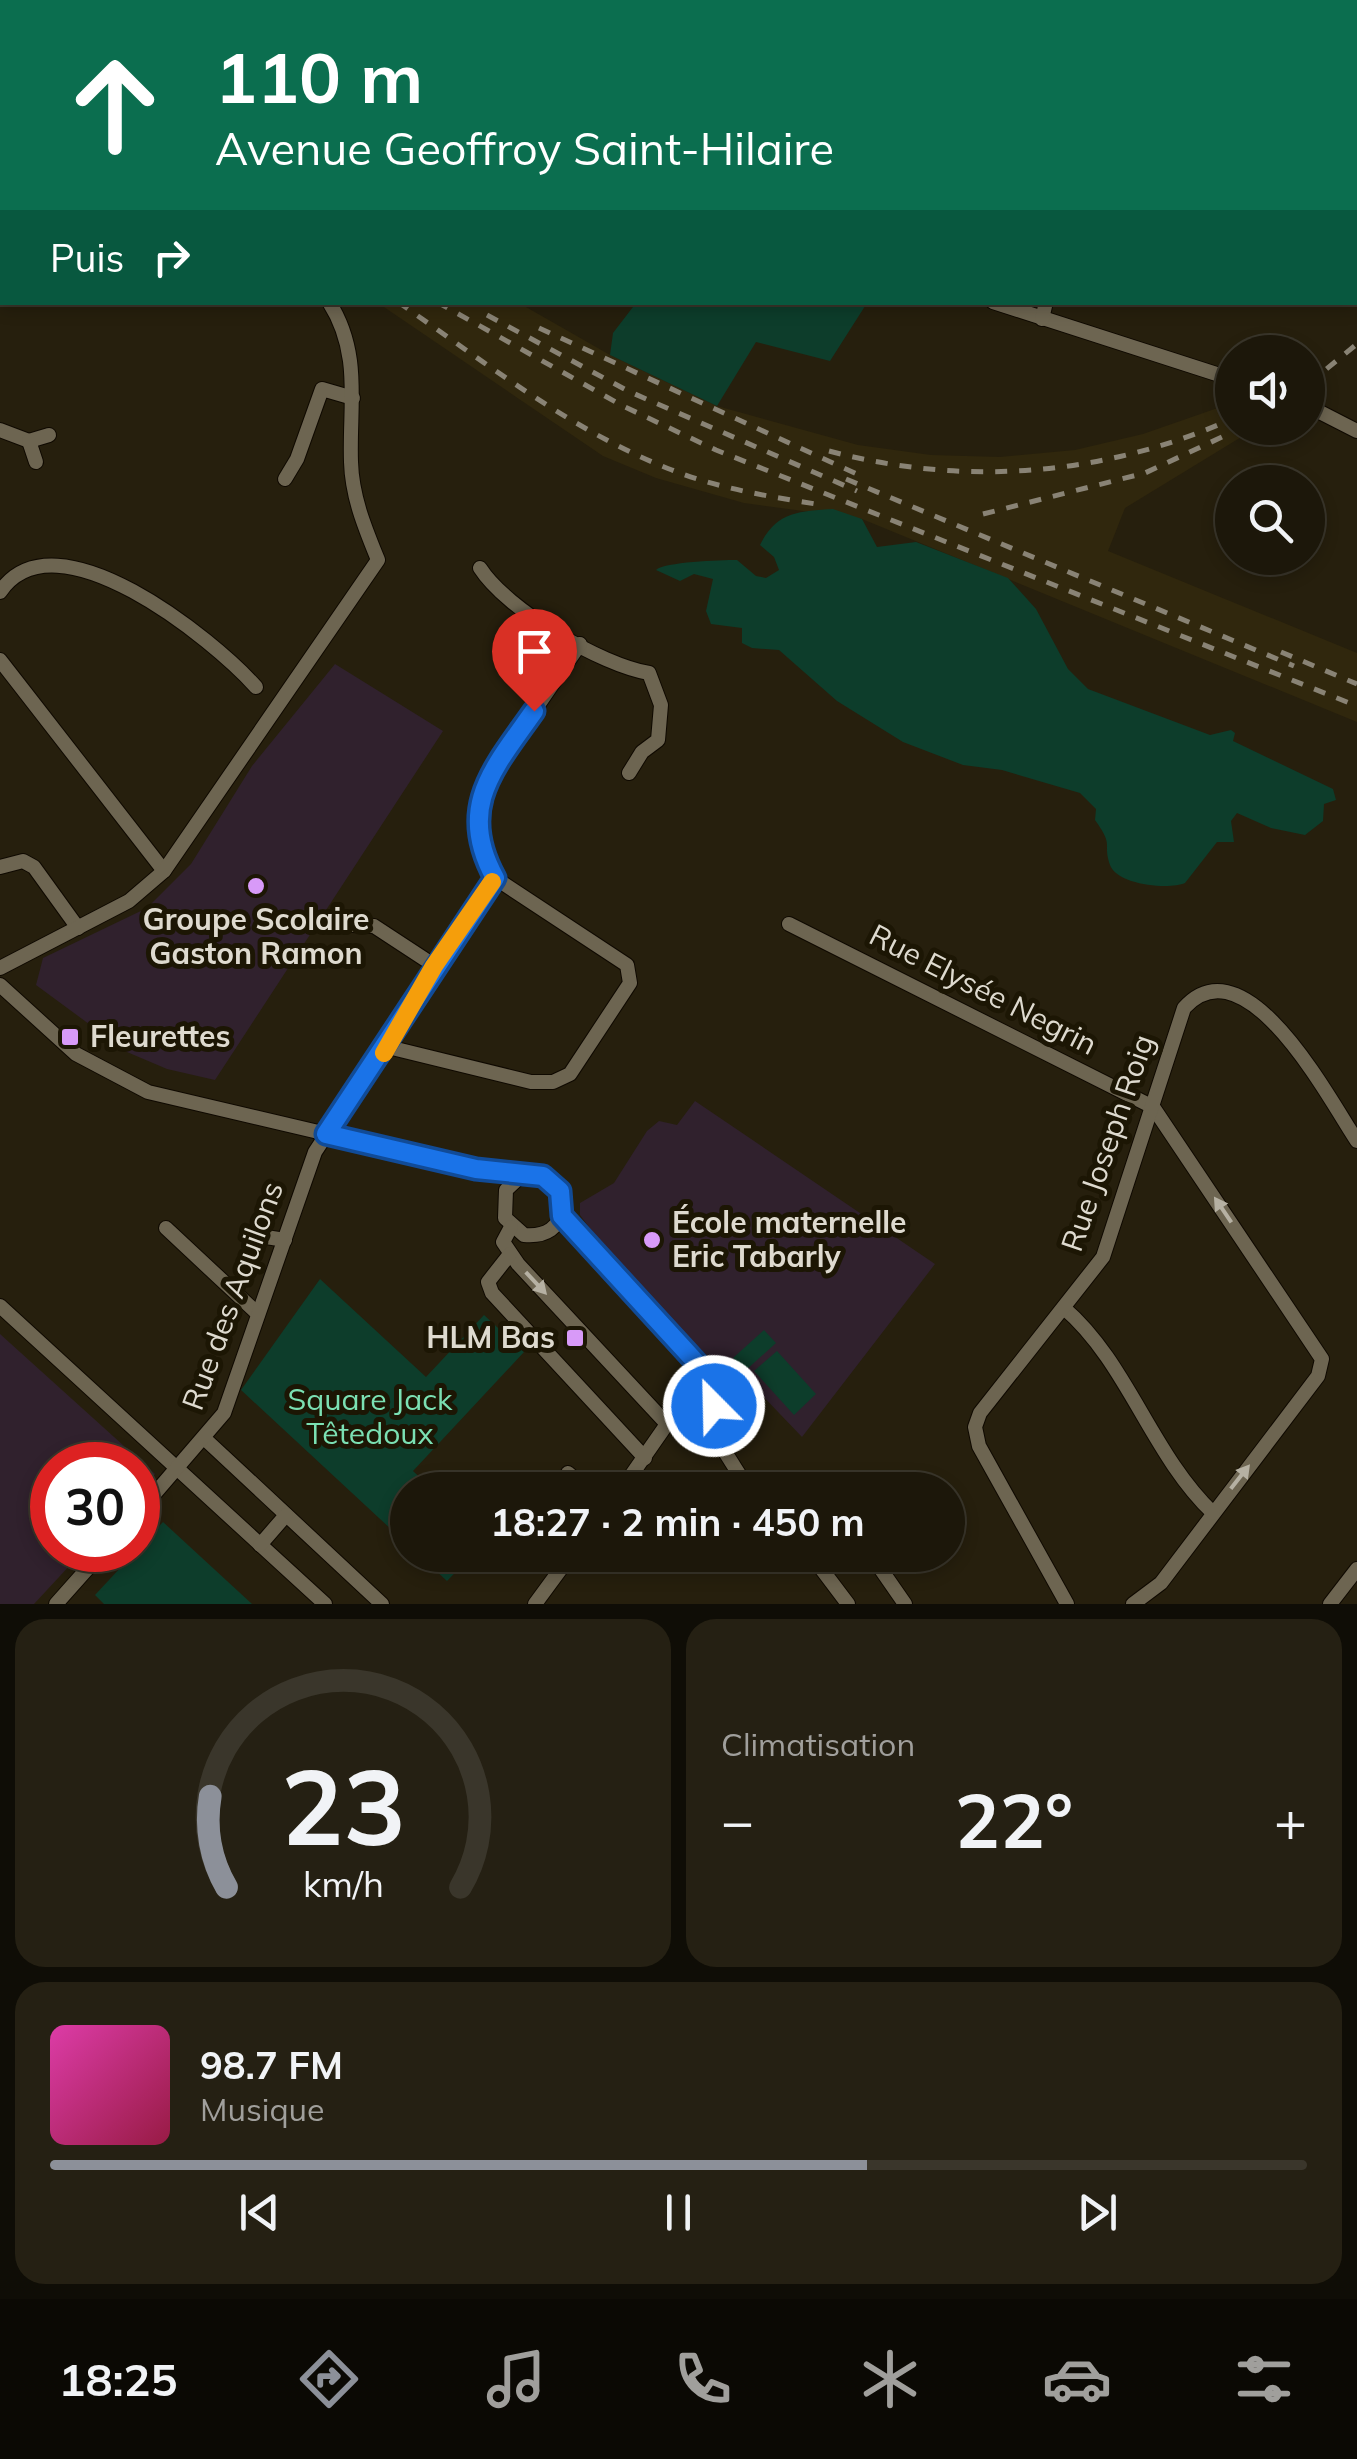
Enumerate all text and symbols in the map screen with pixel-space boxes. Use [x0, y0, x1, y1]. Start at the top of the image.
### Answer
text: 110 m [215, 33, 423, 121]
icon: ahead [50, 40, 180, 170]
text: Avenue Geoffroy Saint-Hilaire [215, 120, 834, 176]
icon: right [144, 230, 199, 285]
text: Puis [50, 234, 124, 282]
map controls [1215, 335, 1325, 575]
button: sound [1215, 335, 1325, 445]
button: search [1215, 465, 1325, 575]
pin [492, 609, 577, 712]
icon: arrive [507, 624, 562, 679]
marker: Groupe Scolaire Gaston Ramon [245, 875, 267, 897]
place label: Groupe Scolaire Gaston Ramon [143, 900, 369, 972]
street label: Rue Elysée Negrin [863, 915, 1104, 1063]
place label: Fleurettes [90, 1017, 230, 1055]
marker: Fleurettes [59, 1026, 81, 1048]
street label: Rue Joseph Roig [1052, 1029, 1162, 1256]
street label: Rue des Aquilons [173, 1176, 291, 1415]
one-way arrow [1214, 1196, 1232, 1224]
place label: École maternelle Eric Tabarly [672, 1203, 906, 1275]
marker: École maternelle Eric Tabarly [641, 1229, 663, 1251]
one-way arrow [524, 1271, 547, 1295]
place label: HLM Bas [426, 1318, 555, 1356]
marker: HLM Bas [564, 1327, 586, 1349]
position arrow [662, 1354, 766, 1458]
park label: Square Jack Têtedoux [287, 1380, 453, 1452]
speed limit sign: 30 [30, 1442, 160, 1572]
one-way arrow [1230, 1464, 1250, 1490]
text: 18:27 · 2 min · 450 m [490, 1498, 865, 1546]
text: Climatisation [721, 1724, 915, 1764]
text: 23 [281, 1740, 405, 1871]
text: 22° [955, 1773, 1073, 1867]
text: − [721, 1786, 754, 1855]
text: + [1274, 1786, 1307, 1855]
text: km/h [303, 1861, 383, 1906]
text: 98.7 FM [200, 2041, 343, 2089]
text: Musique [200, 2089, 324, 2129]
icon: previous [232, 2185, 287, 2240]
icon: pause [651, 2185, 706, 2240]
icon: next [1070, 2185, 1125, 2240]
icon: directions [294, 2344, 364, 2414]
icon: music [481, 2344, 551, 2414]
icon: phone [668, 2344, 738, 2414]
icon: climate [855, 2344, 925, 2414]
icon: car [1042, 2344, 1112, 2414]
icon: filters [1229, 2344, 1299, 2414]
text: 18:25 [58, 2351, 178, 2407]

